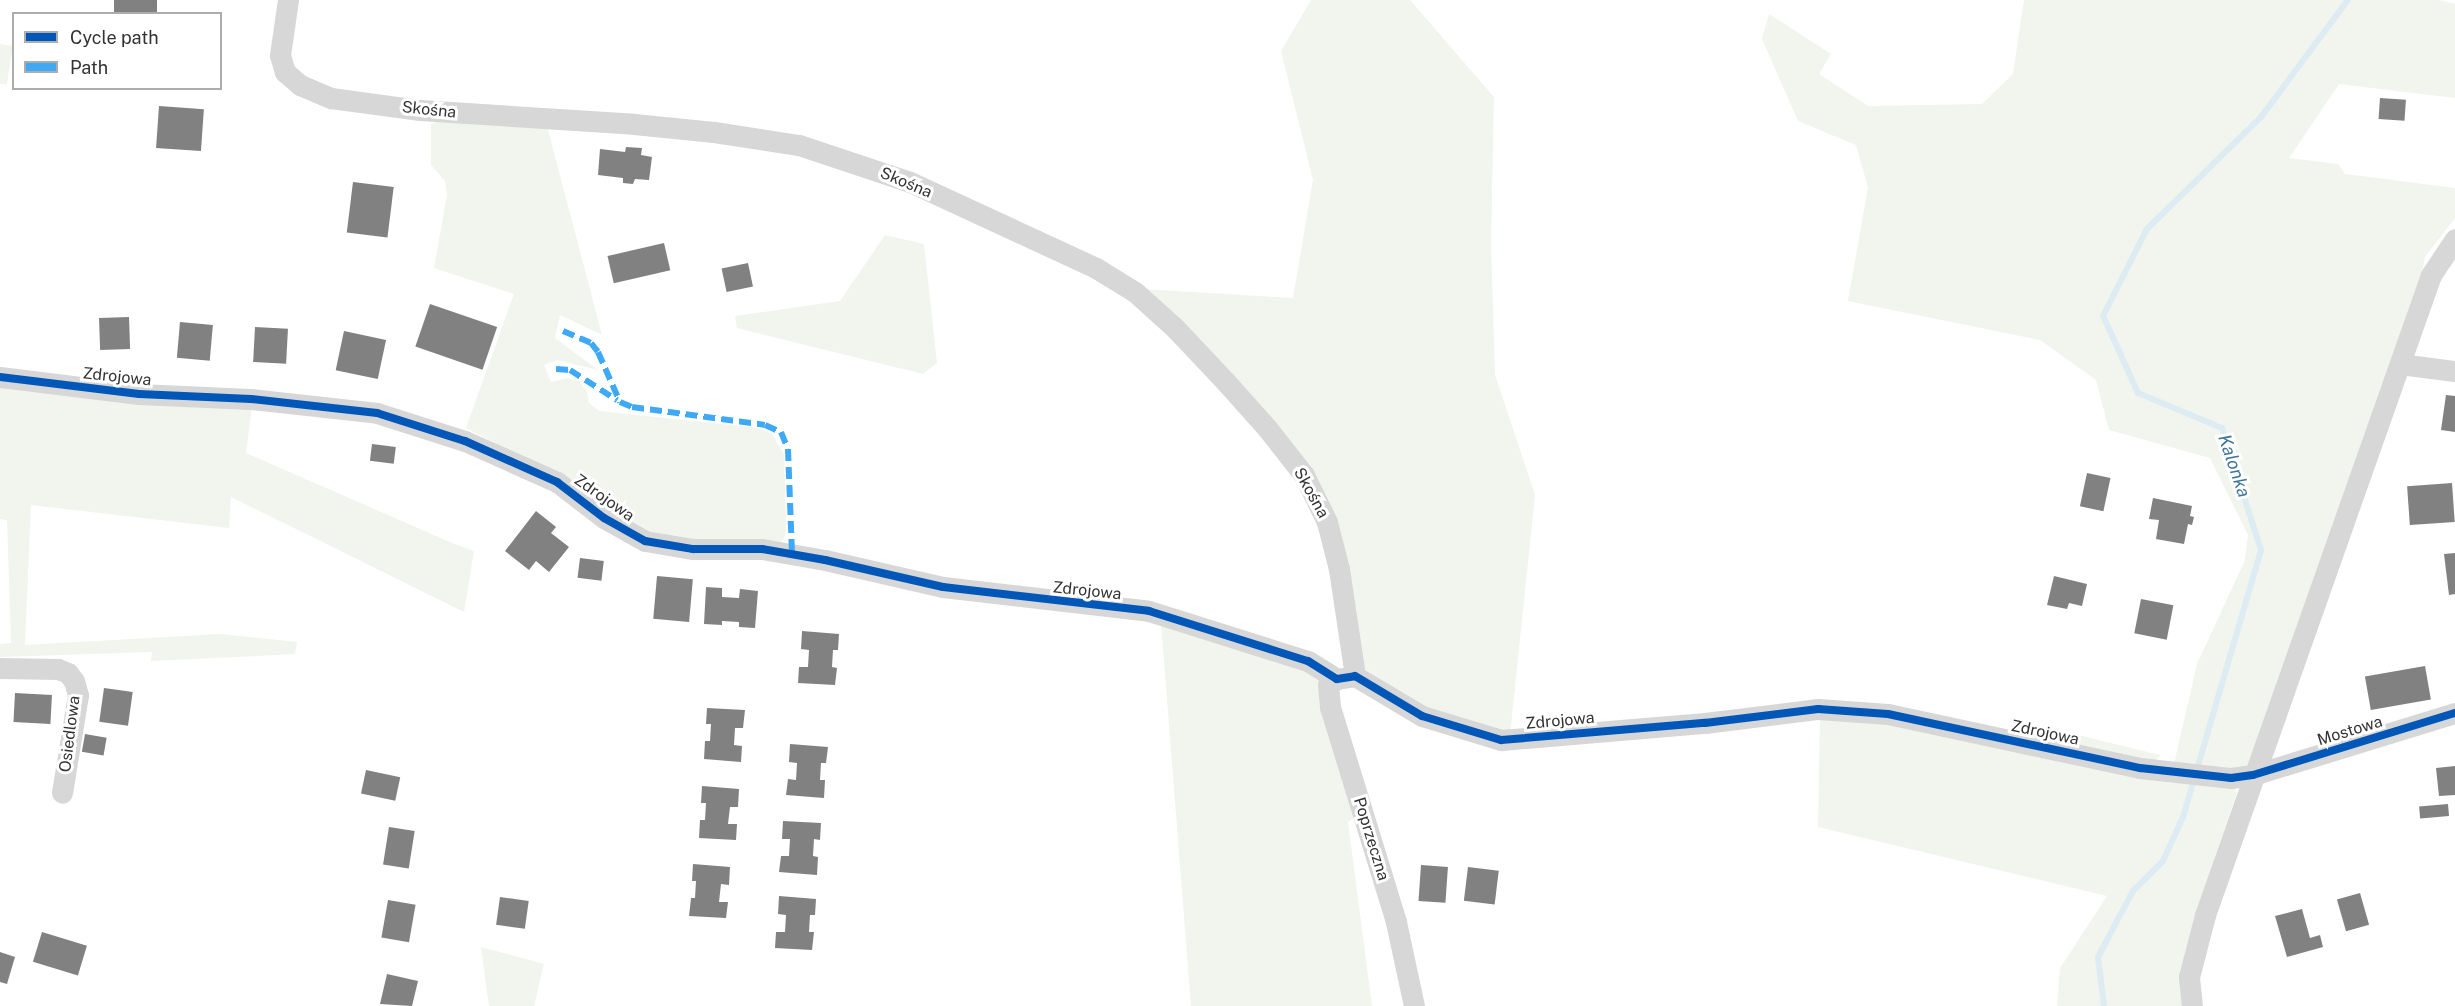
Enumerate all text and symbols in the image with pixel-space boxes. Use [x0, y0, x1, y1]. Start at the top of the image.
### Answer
legend [12, 12, 222, 90]
text: Cycle path [70, 27, 159, 48]
text: Path [70, 57, 108, 78]
street label: Skośna [401, 98, 457, 122]
street label: Skośna [877, 164, 935, 202]
street label: Zdrojowa [82, 364, 152, 390]
water label: Kalonka [2213, 432, 2255, 500]
street label: Skośna [1289, 465, 1333, 521]
street label: Zdrojowa [570, 470, 638, 526]
street label: Zdrojowa [1052, 578, 1122, 604]
street label: Osiedlowa [56, 695, 84, 773]
street label: Zdrojowa [1525, 708, 1595, 734]
street label: Mostowa [2315, 712, 2385, 750]
street label: Zdrojowa [2009, 716, 2081, 750]
street label: Poprzeczna [1349, 795, 1393, 883]

